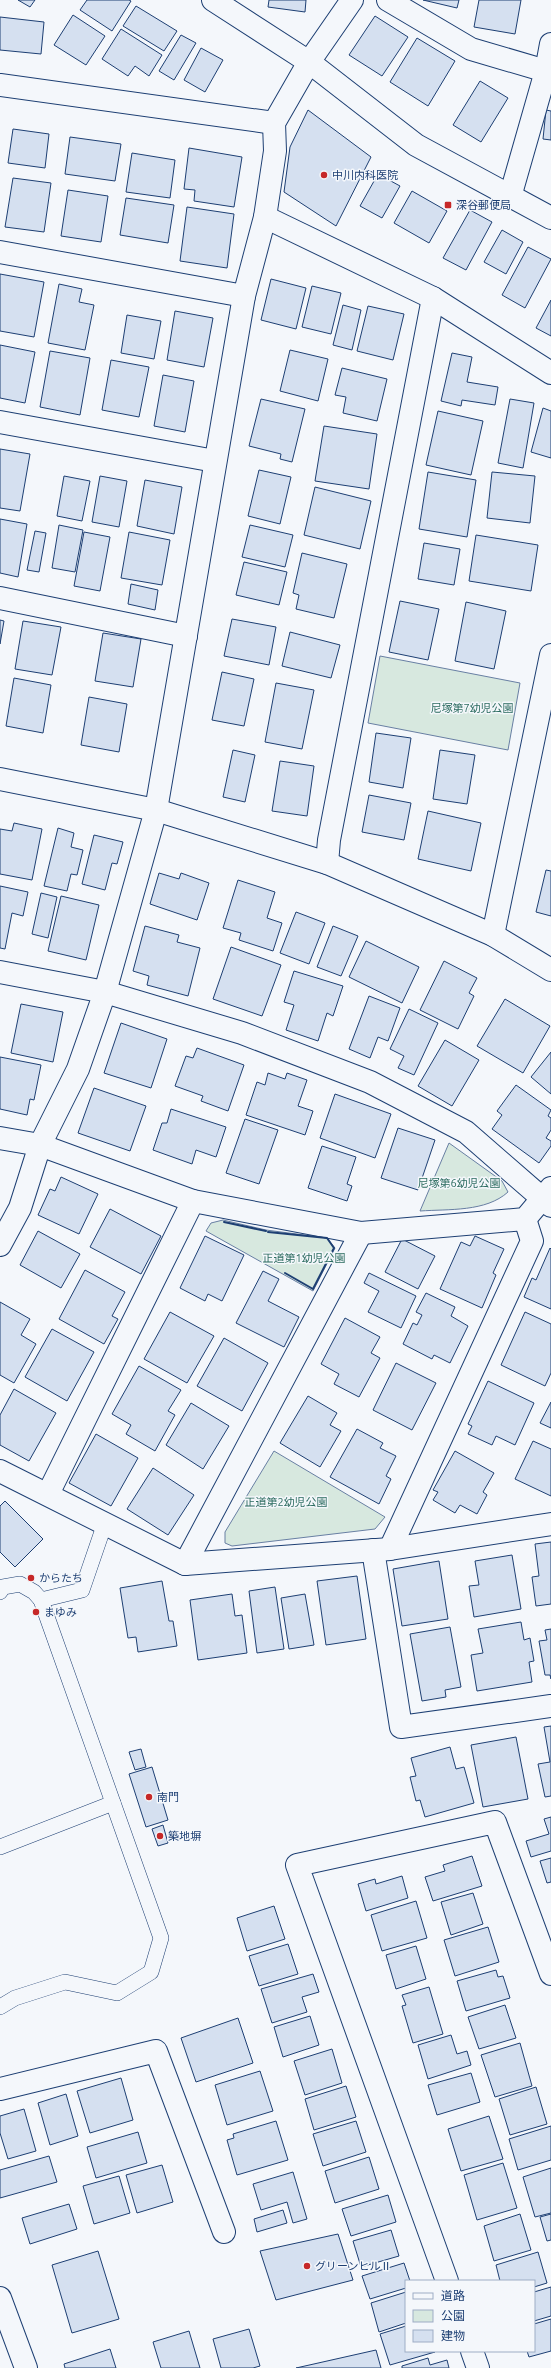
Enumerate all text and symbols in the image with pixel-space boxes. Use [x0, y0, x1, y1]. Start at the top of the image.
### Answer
place label: 中川内科医院 [332, 169, 398, 181]
marker: 中川内科医院 [319, 170, 329, 180]
place label: 深谷郵便局 [456, 199, 511, 211]
marker: 深谷郵便局 [443, 200, 453, 210]
park label: 尼塚第7幼児公園 [430, 702, 514, 714]
park label: 尼塚第6幼児公園 [417, 1177, 501, 1189]
park label: 正道第1幼児公園 [262, 1252, 346, 1264]
park label: 正道第2幼児公園 [244, 1496, 328, 1508]
place label: からたち [39, 1572, 83, 1584]
marker: からたち [26, 1573, 36, 1583]
place label: まゆみ [44, 1606, 77, 1618]
marker: まゆみ [31, 1607, 41, 1617]
place label: 南門 [157, 1791, 179, 1803]
marker: 南門 [144, 1792, 154, 1802]
place label: 築地塀 [168, 1830, 201, 1842]
marker: 築地塀 [155, 1831, 165, 1841]
place label: グリーンヒルⅡ [315, 2260, 391, 2272]
marker: グリーンヒルⅡ [302, 2261, 312, 2271]
legend [405, 2280, 535, 2352]
text: 道路 [441, 2289, 465, 2302]
text: 公園 [441, 2309, 465, 2322]
text: 建物 [441, 2329, 465, 2342]

